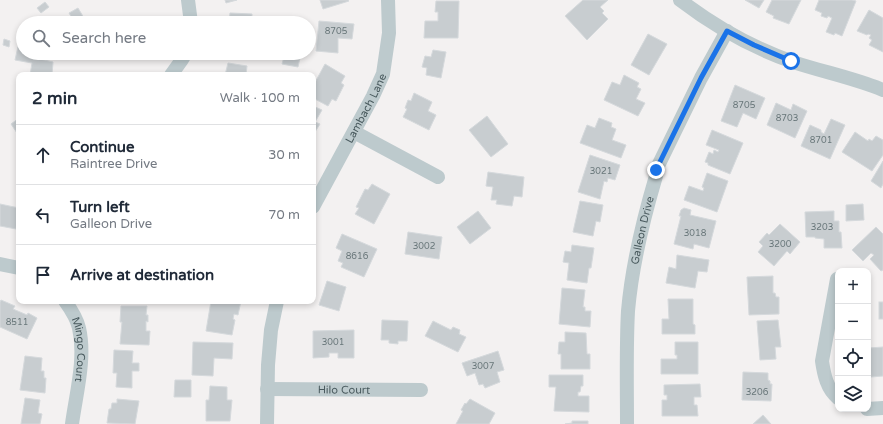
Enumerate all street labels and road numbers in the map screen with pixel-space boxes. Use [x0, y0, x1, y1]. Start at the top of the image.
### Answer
street label: Lambach Lane [343, 72, 389, 146]
street label: Galleon Drive [628, 195, 657, 266]
street label: Mingo Court [69, 315, 87, 383]
street label: Hilo Court [318, 383, 370, 397]

